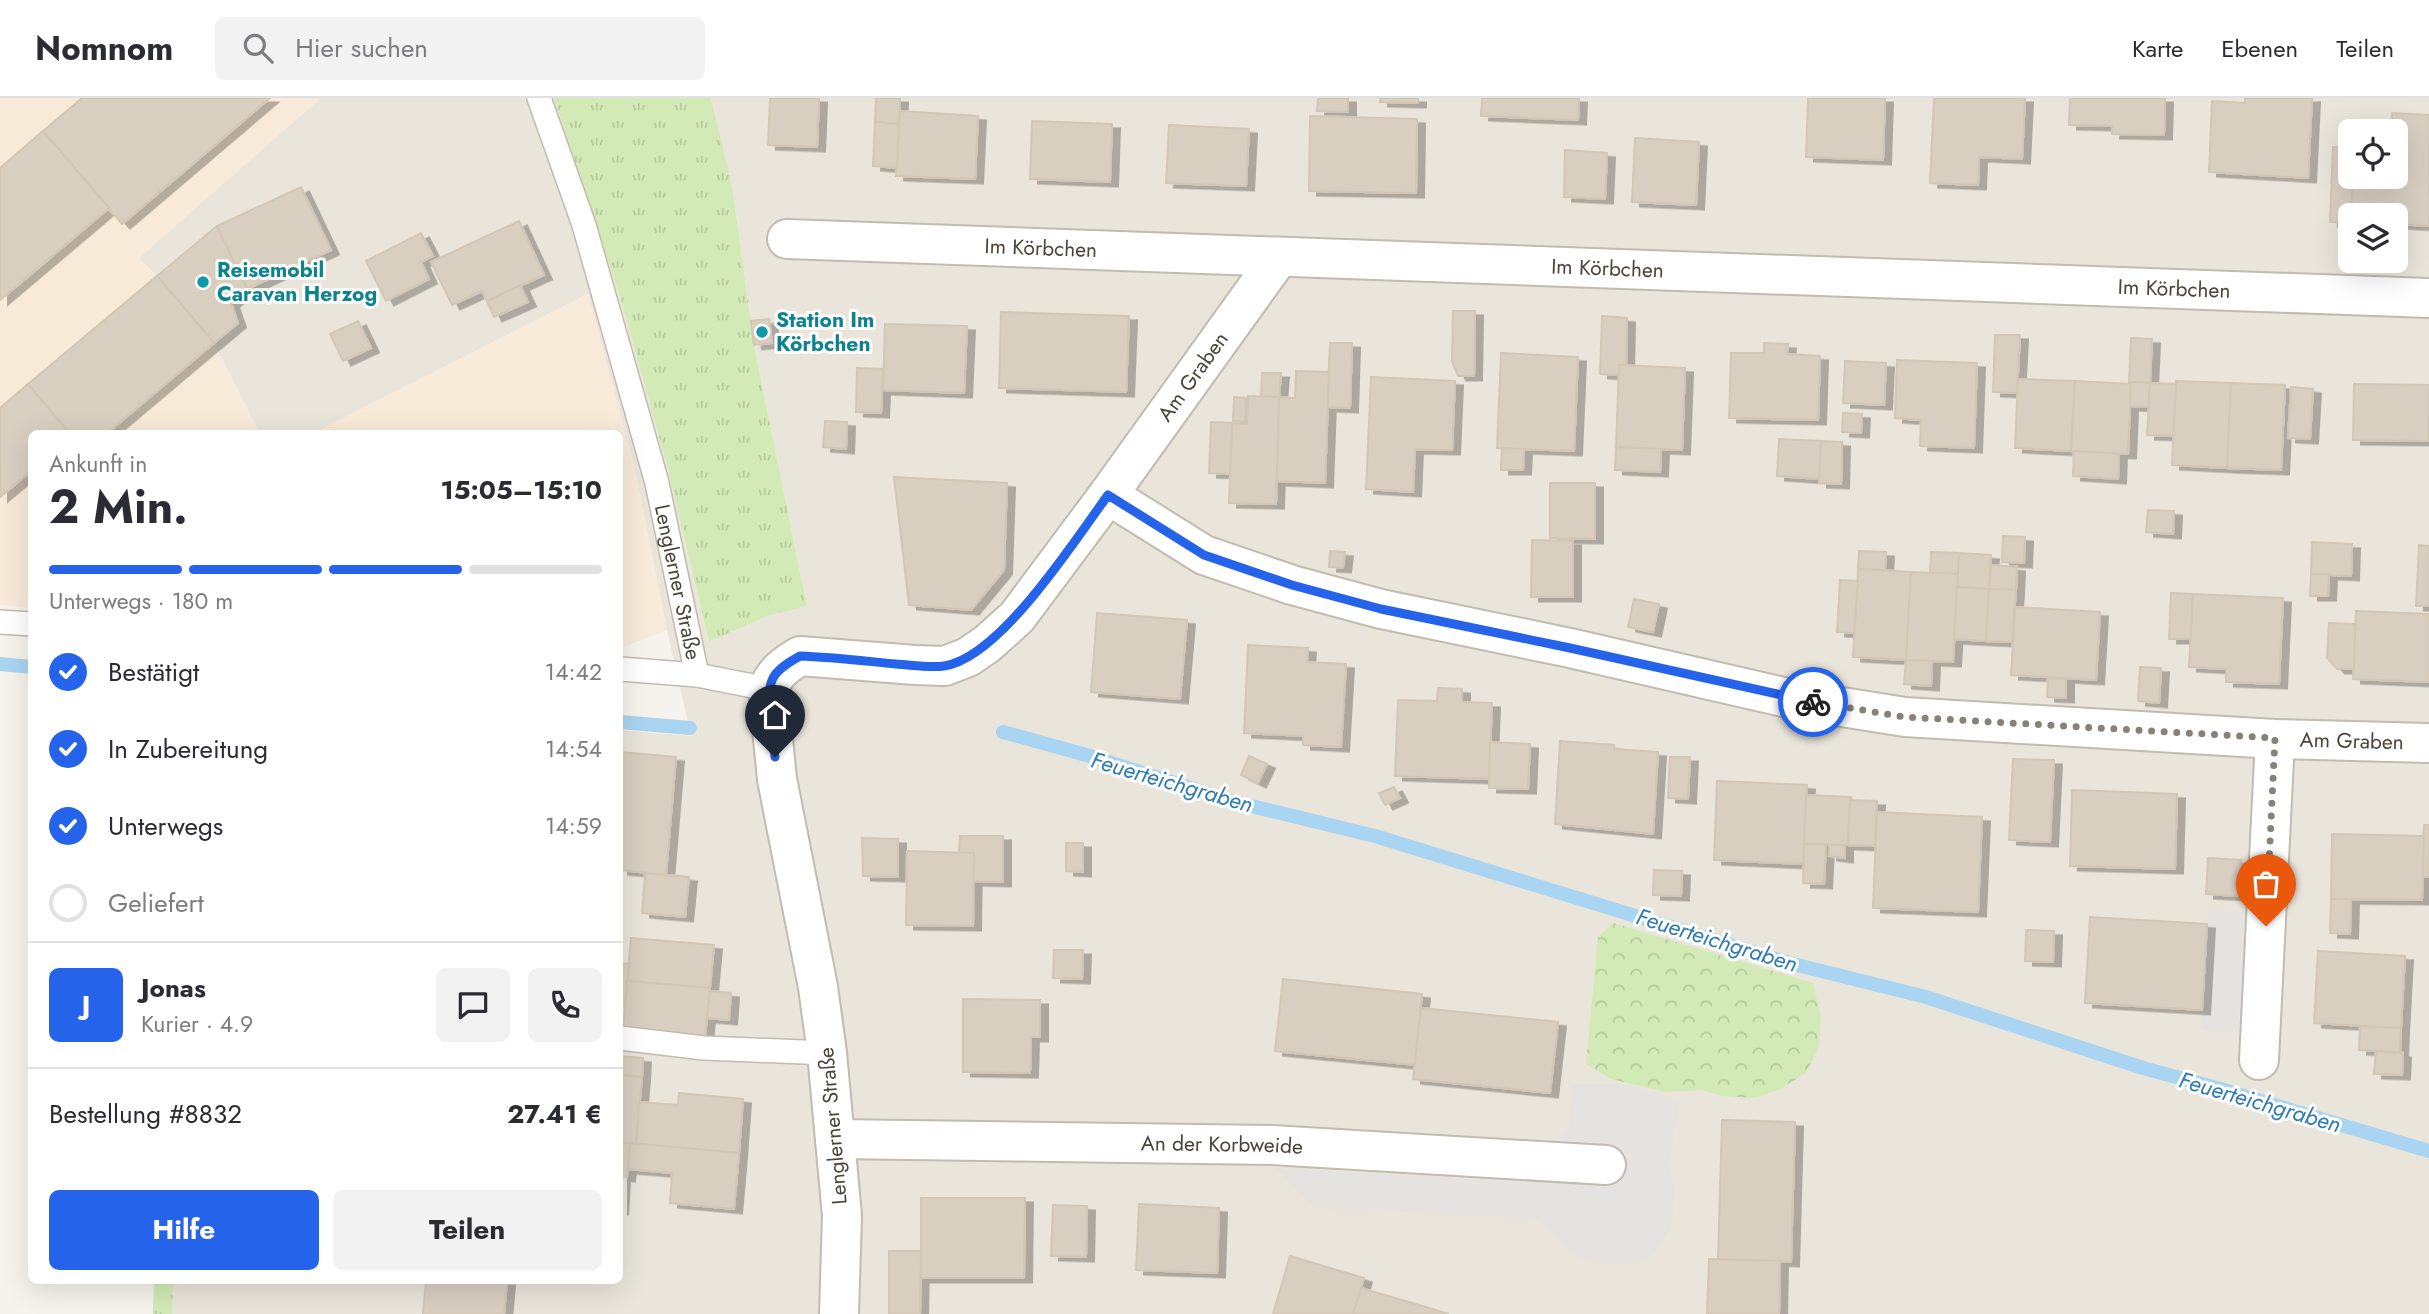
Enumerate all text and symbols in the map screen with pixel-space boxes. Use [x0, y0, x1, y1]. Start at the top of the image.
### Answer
search box [215, 17, 705, 80]
text: Nomnom [35, 25, 173, 72]
icon: search [239, 29, 277, 67]
text: Hier suchen [295, 29, 428, 67]
text: Karte [2132, 31, 2183, 66]
text: Ebenen [2221, 31, 2298, 66]
text: Teilen [2336, 31, 2394, 66]
map controls [2338, 119, 2408, 273]
button: locate [2338, 119, 2408, 189]
button: layers [2338, 203, 2408, 273]
street label: Im Körbchen [984, 231, 1098, 265]
street label: Im Körbchen [1551, 251, 1664, 285]
place label: Reisemobil Caravan Herzog [217, 255, 377, 309]
street label: Im Körbchen [2117, 272, 2231, 306]
marker: Reisemobil Caravan Herzog [195, 274, 211, 290]
place label: Station Im Körbchen [776, 305, 874, 359]
marker: Station Im Körbchen [754, 324, 770, 340]
street label: Am Graben [1150, 326, 1235, 428]
text: Ankunft in [49, 447, 147, 481]
text: 15:05–15:10 [440, 471, 602, 509]
text: 2 Min. [49, 474, 188, 540]
street label: Lenglerner Straße [647, 502, 708, 663]
text: Unterwegs · 180 m [49, 584, 233, 618]
icon: check [49, 653, 87, 691]
text: Bestätigt [108, 653, 199, 691]
text: 14:42 [545, 655, 602, 689]
courier [1778, 667, 1848, 737]
icon: bike [1794, 683, 1832, 721]
pin [745, 685, 805, 757]
icon: home [756, 696, 794, 734]
street label: Am Graben [2299, 725, 2404, 757]
icon: check [49, 730, 87, 768]
text: In Zubereitung [108, 730, 268, 768]
text: 14:54 [545, 732, 602, 766]
water label: Feuerteichgraben [1087, 743, 1257, 821]
icon: check [49, 807, 87, 845]
text: Unterwegs [108, 807, 223, 845]
text: 14:59 [545, 809, 602, 843]
pin [2236, 854, 2296, 926]
icon: bag [2247, 865, 2285, 903]
text: Geliefert [108, 884, 204, 922]
water label: Feuerteichgraben [1632, 899, 1802, 981]
button: chat [436, 968, 510, 1042]
button: phone [528, 968, 602, 1042]
text: Jonas [141, 969, 206, 1007]
text: J [82, 986, 90, 1024]
text: Kurier · 4.9 [141, 1007, 253, 1041]
street label: Lenglerner Straße [811, 1046, 855, 1206]
water label: Feuerteichgraben [2175, 1063, 2345, 1141]
text: Bestellung #8832 [49, 1095, 242, 1133]
text: 27.41 € [507, 1095, 602, 1133]
street label: An der Korbweide [1141, 1128, 1304, 1162]
button: Hilfe [49, 1190, 319, 1270]
button: Teilen [333, 1190, 602, 1270]

